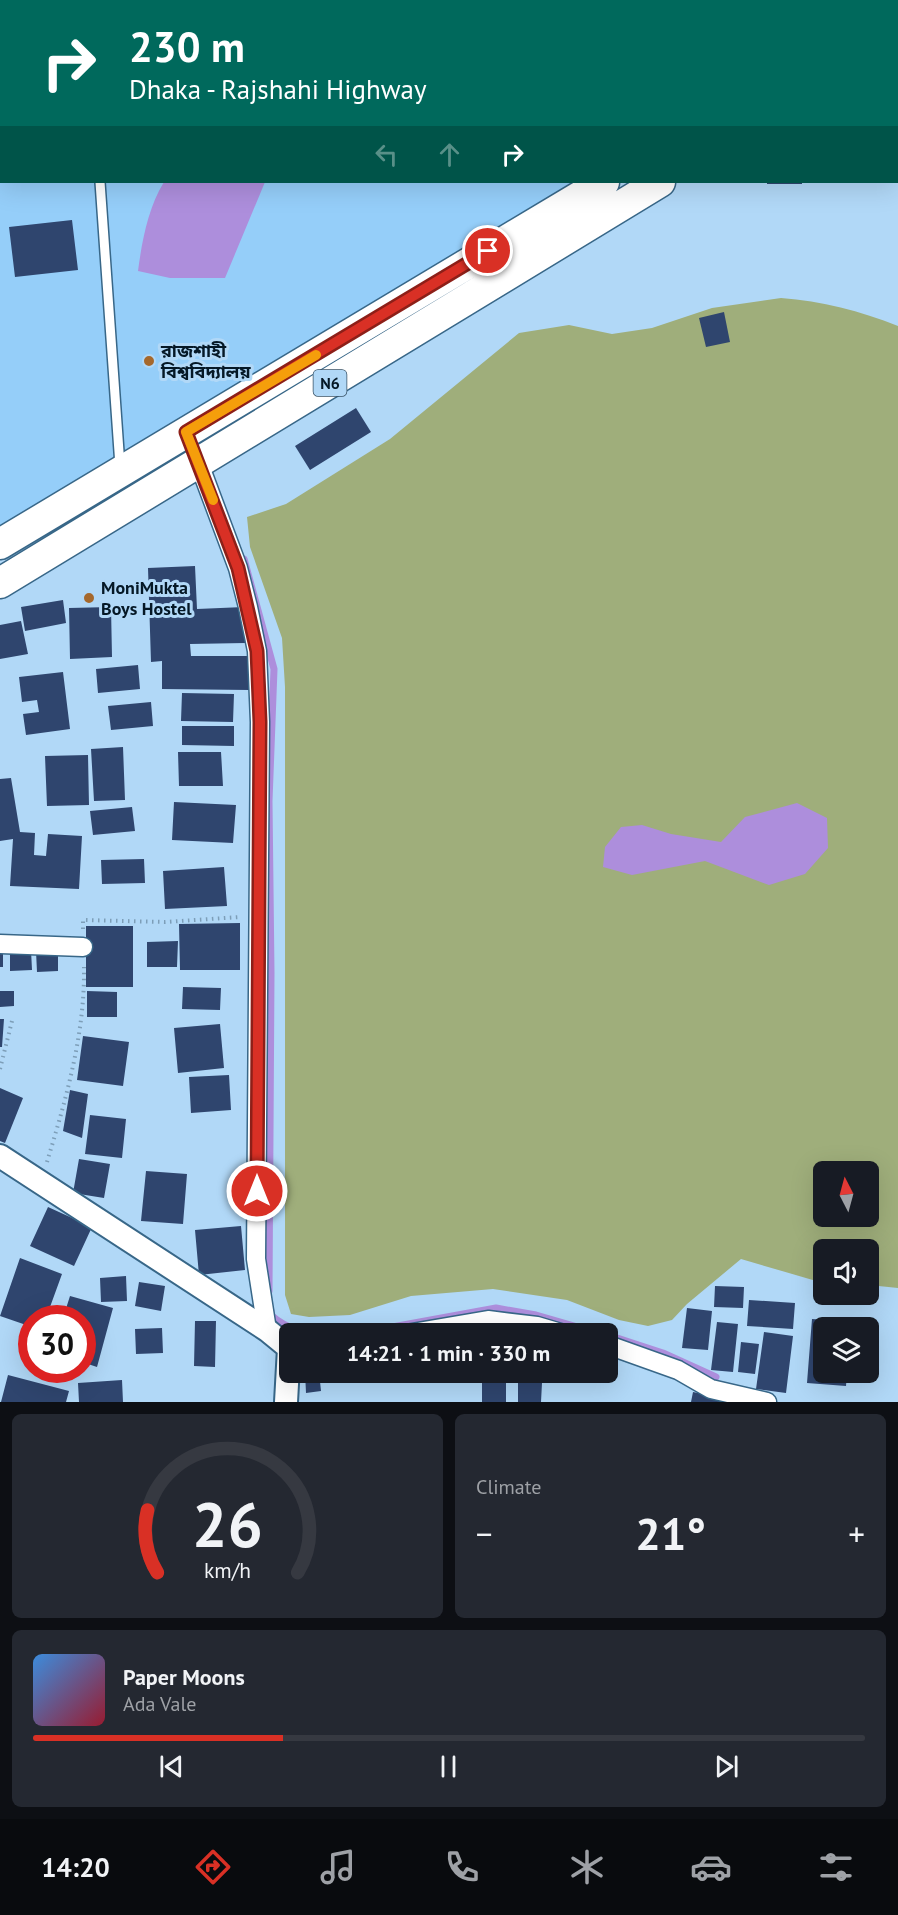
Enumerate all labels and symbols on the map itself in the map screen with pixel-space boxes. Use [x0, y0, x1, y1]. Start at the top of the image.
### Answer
pin [462, 225, 513, 276]
place label: রাজশাহী বিশ্ববিদ্যালয় [160, 339, 251, 383]
marker: রাজশাহী বিশ্ববিদ্যালয় [142, 354, 156, 368]
road number: N6 [314, 370, 346, 396]
place label: MoniMukta Boys Hostel [101, 576, 192, 620]
marker: MoniMukta Boys Hostel [82, 591, 96, 605]
position arrow [225, 1159, 289, 1223]
north arrow [813, 1161, 879, 1227]
speed limit sign: 30 [18, 1305, 96, 1383]

